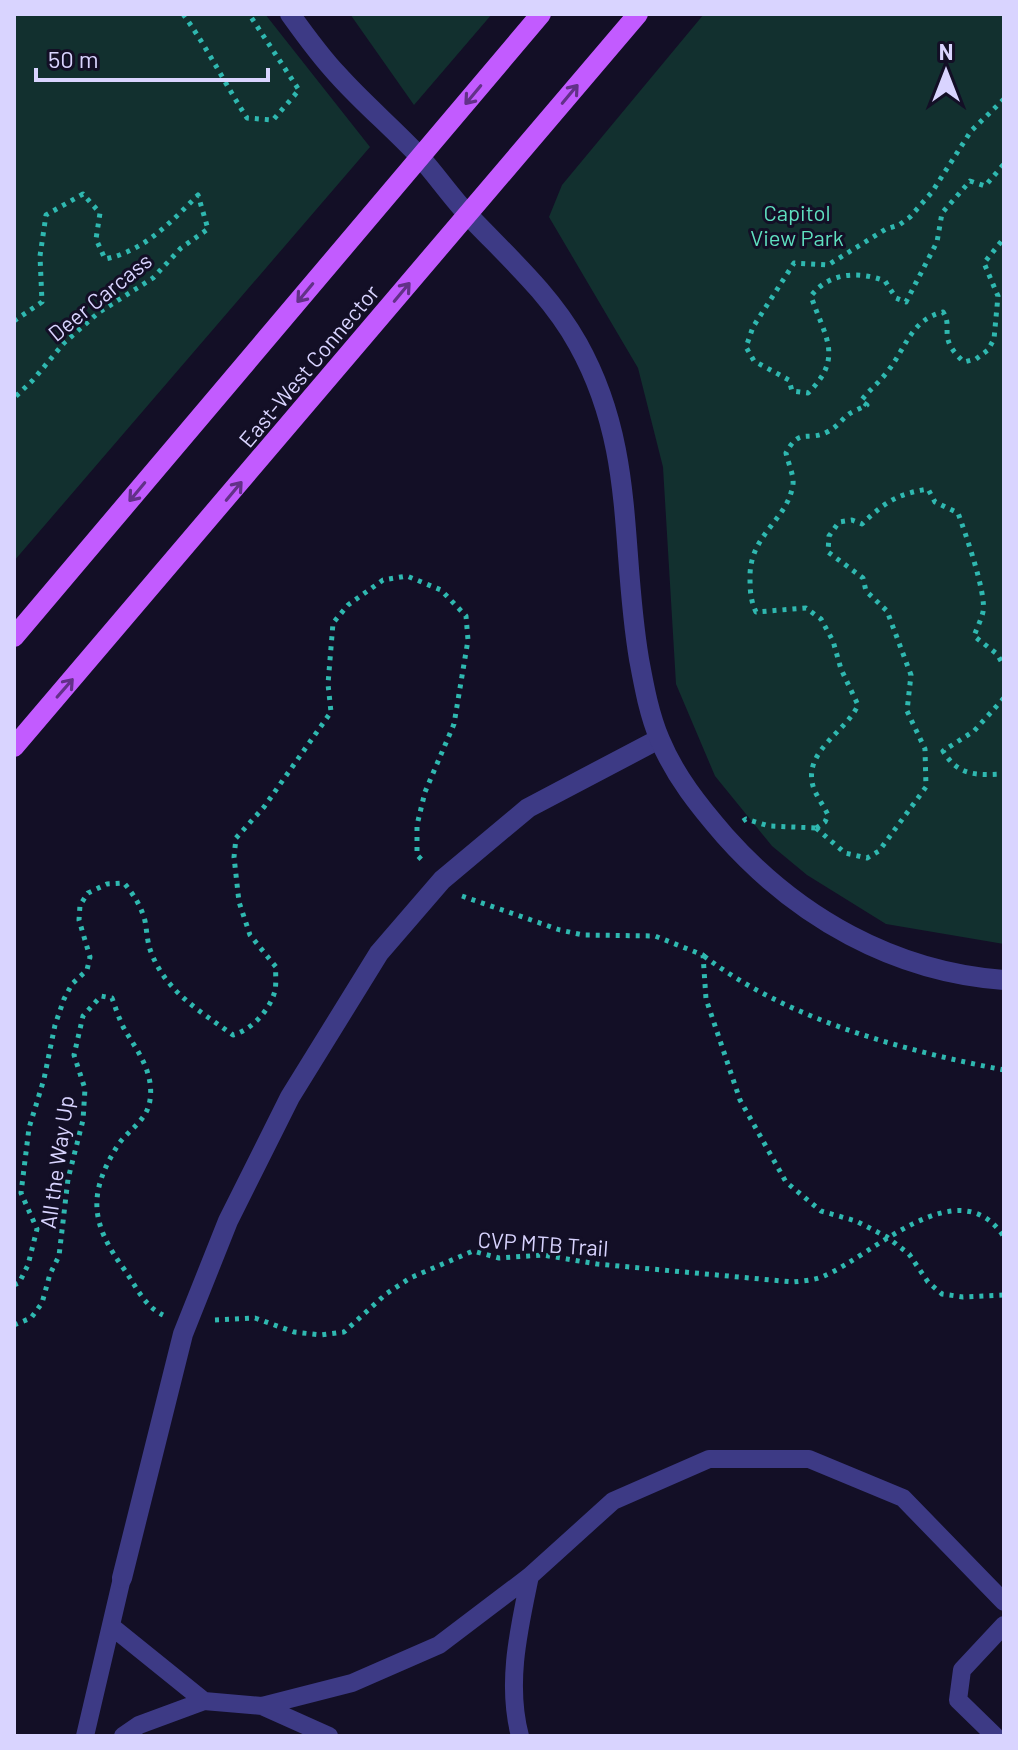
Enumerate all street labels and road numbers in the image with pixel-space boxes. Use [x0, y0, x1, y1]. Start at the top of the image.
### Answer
street label: Deer Carcass [42, 247, 156, 346]
street label: East-West Connector [233, 279, 384, 452]
street label: All the Way Up [34, 1094, 78, 1230]
street label: CVP MTB Trail [477, 1225, 609, 1261]

